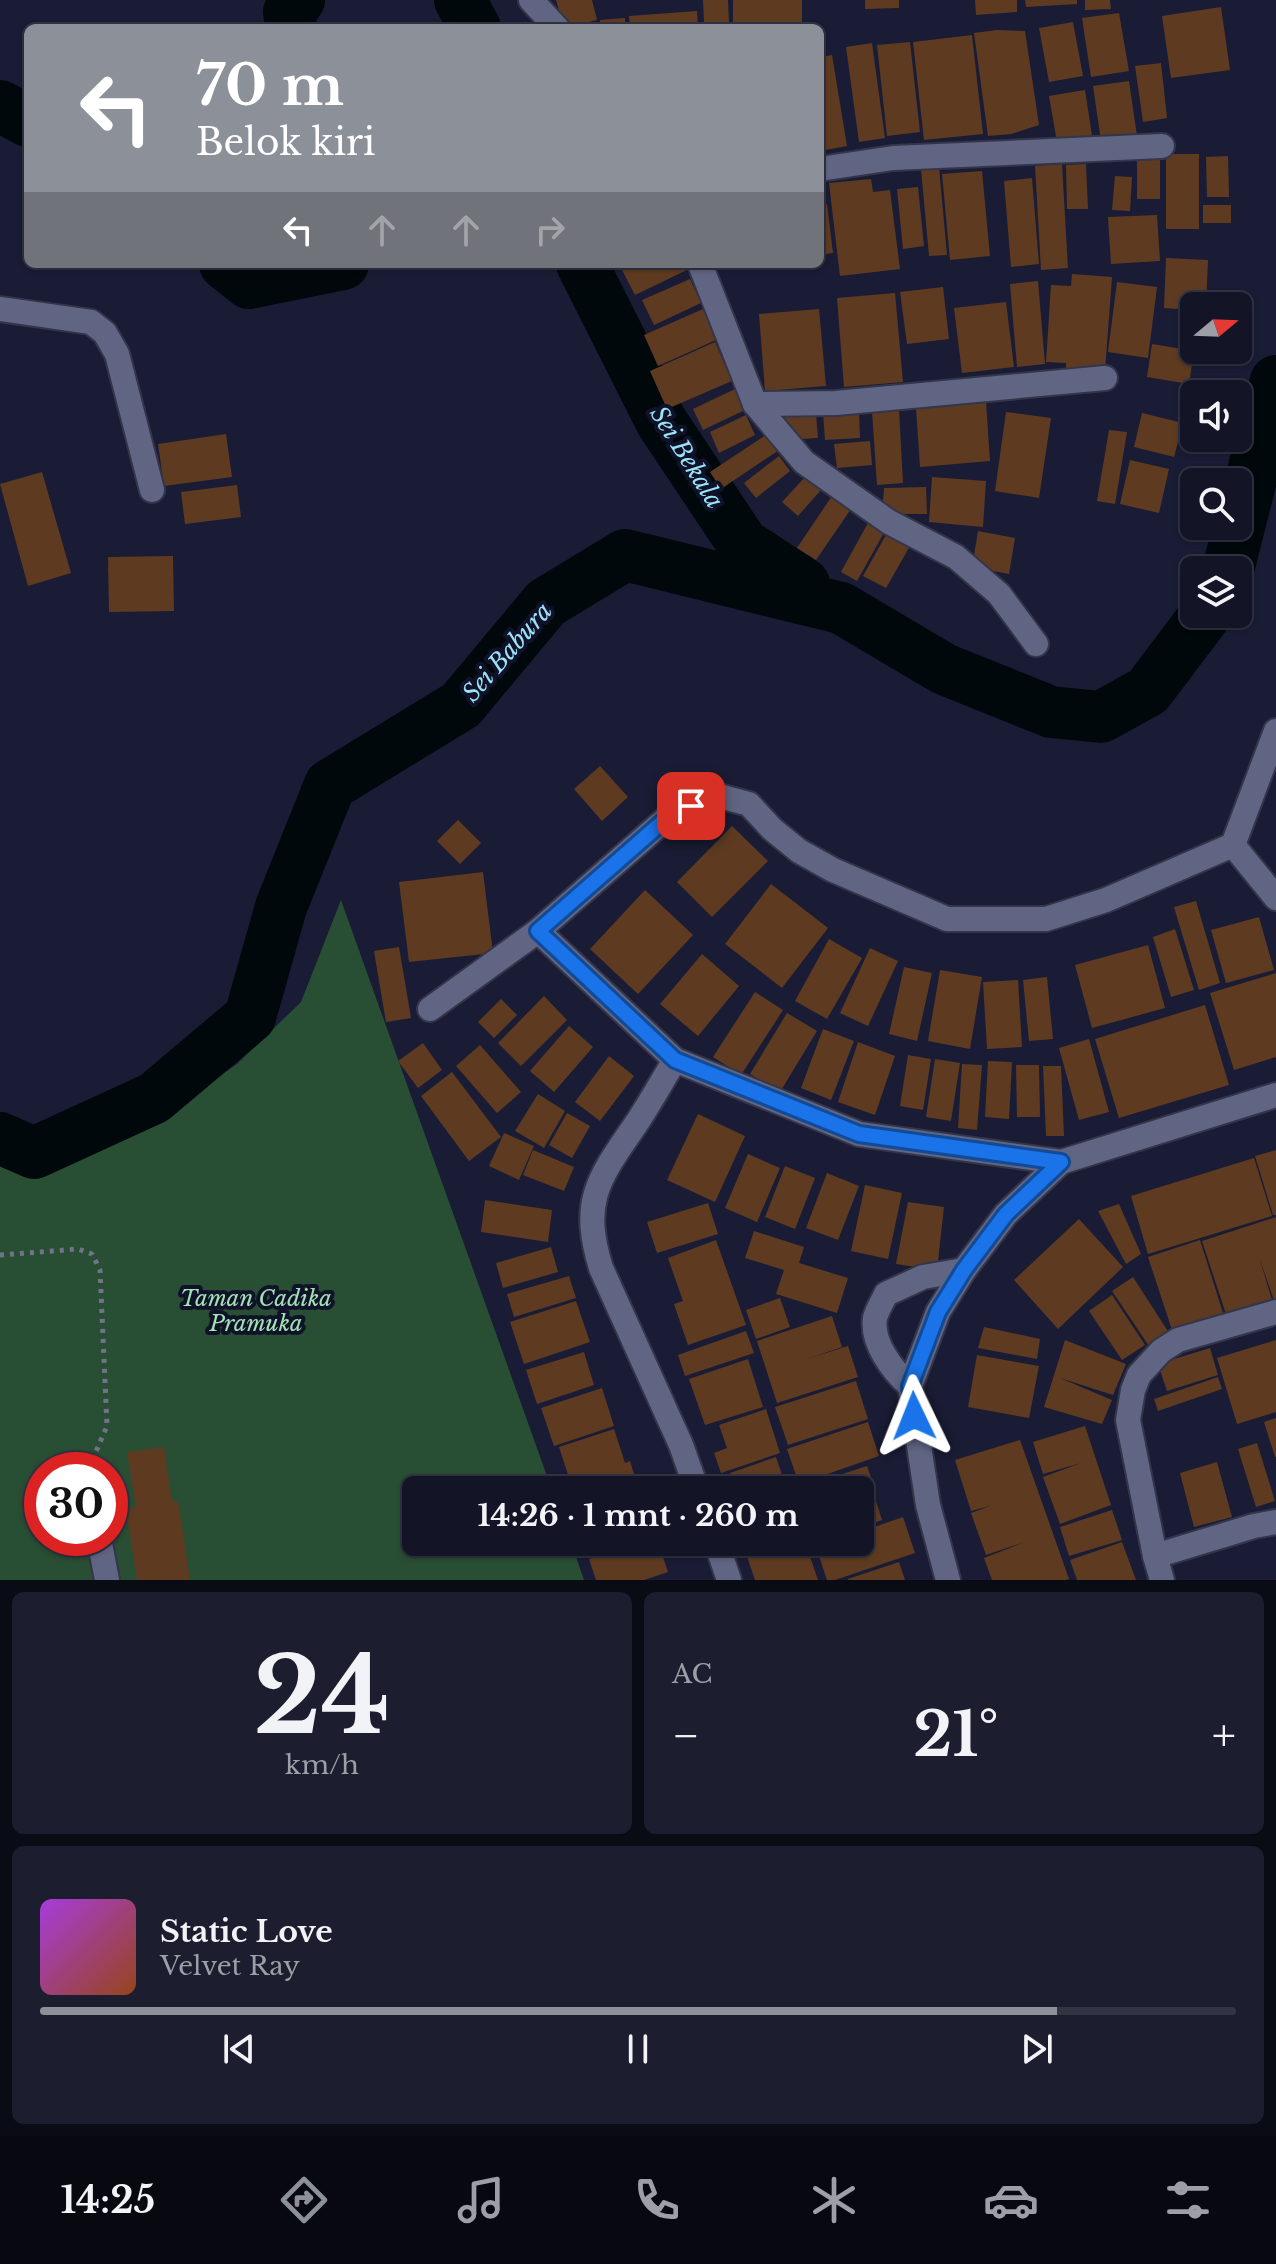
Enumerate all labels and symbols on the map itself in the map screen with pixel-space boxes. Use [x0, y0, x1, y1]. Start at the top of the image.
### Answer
north arrow [1180, 292, 1252, 364]
water label: Sei Bekala [644, 401, 730, 513]
water label: Sei Babura [456, 596, 558, 708]
pin [657, 772, 725, 840]
park label: Taman Cadika Pramuka [180, 1285, 332, 1337]
position arrow [872, 1374, 956, 1458]
speed limit sign: 30 [24, 1452, 128, 1556]

